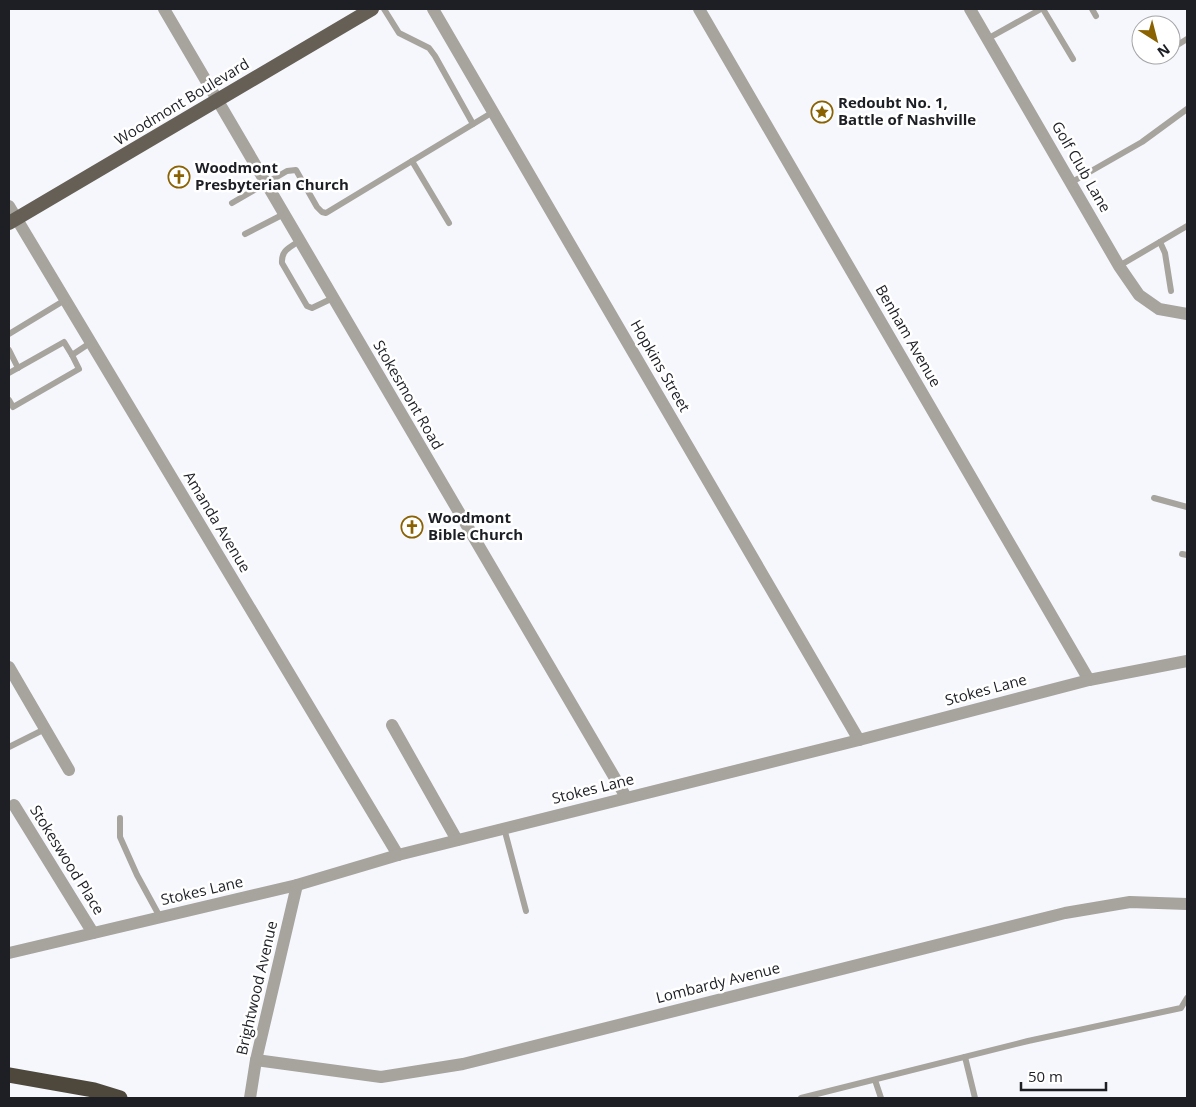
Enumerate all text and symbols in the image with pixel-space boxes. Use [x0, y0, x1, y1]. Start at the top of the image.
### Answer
north arrow [1131, 15, 1181, 65]
text: N [1154, 40, 1174, 62]
street label: Woodmont Boulevard [110, 53, 253, 149]
place label: Redoubt No. 1, Battle of Nashville [838, 92, 976, 129]
place icon: Redoubt No. 1, Battle of Nashville [810, 100, 834, 124]
street label: Golf Club Lane [1048, 117, 1116, 216]
place label: Woodmont Presbyterian Church [195, 157, 349, 194]
church icon: Woodmont Presbyterian Church [167, 165, 191, 189]
street label: Benham Avenue [871, 281, 946, 390]
street label: Hopkins Street [626, 316, 695, 415]
street label: Stokesmont Road [369, 336, 448, 453]
street label: Amanda Avenue [180, 467, 256, 576]
place label: Woodmont Bible Church [428, 507, 523, 544]
church icon: Woodmont Bible Church [400, 515, 424, 539]
street label: Stokes Lane [943, 669, 1029, 710]
street label: Stokes Lane [550, 768, 636, 808]
street label: Stokeswood Place [26, 801, 110, 918]
street label: Stokes Lane [159, 871, 245, 909]
street label: Brightwood Avenue [231, 919, 281, 1057]
street label: Lombardy Avenue [654, 957, 782, 1007]
scale bar [1021, 1060, 1106, 1092]
text: 50 m [1028, 1066, 1063, 1086]

